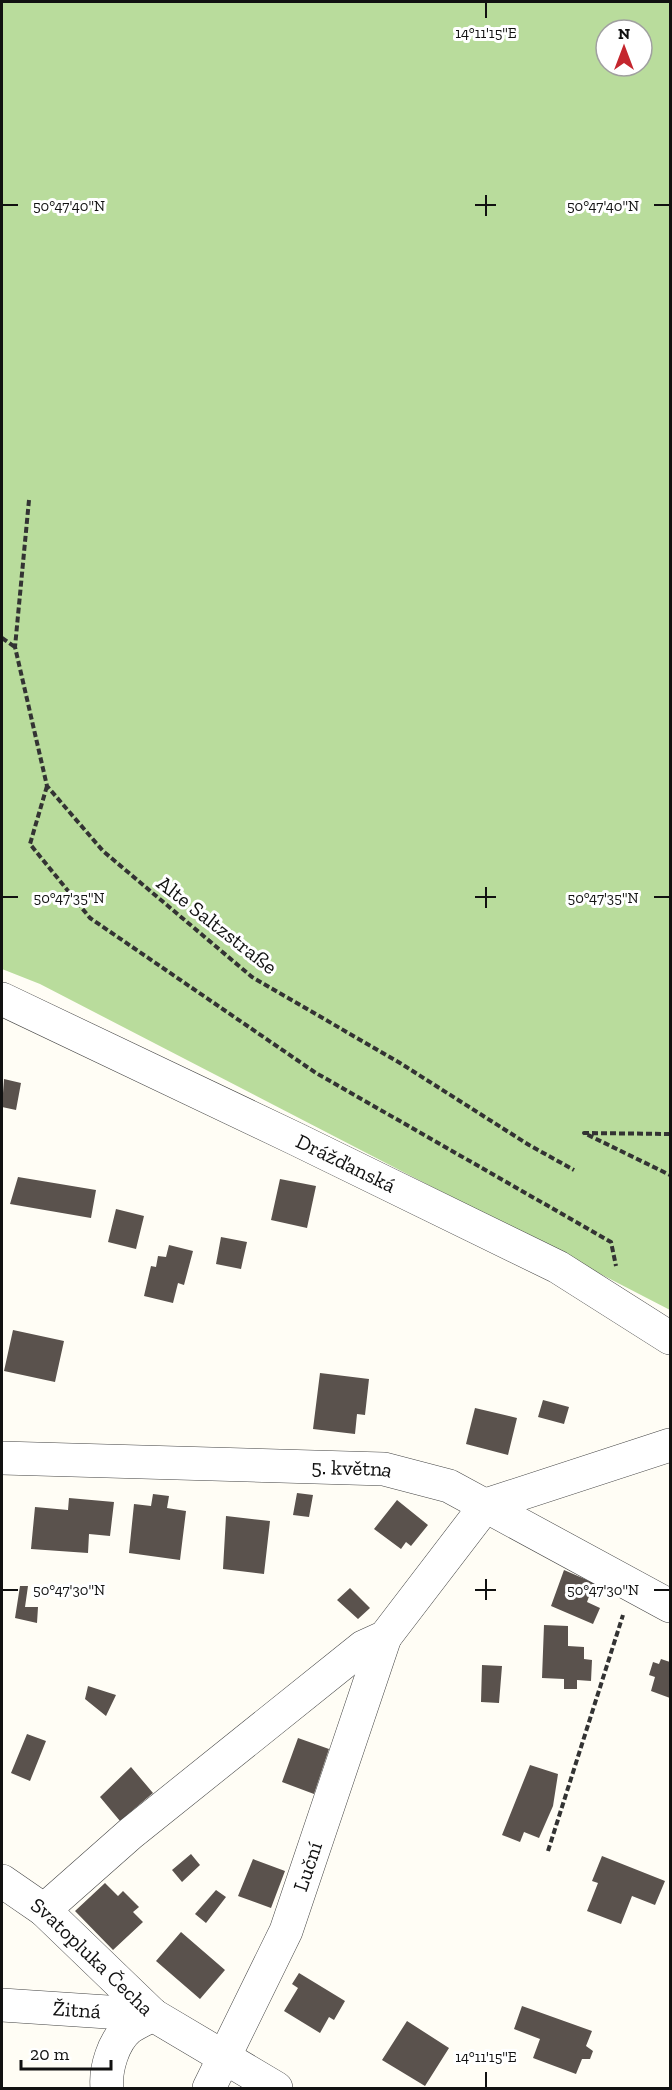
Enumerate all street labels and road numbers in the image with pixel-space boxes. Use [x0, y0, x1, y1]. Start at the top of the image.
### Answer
street label: Alte Saltzstraße [152, 870, 282, 979]
street label: Drážďanská [292, 1128, 400, 1198]
street label: 5. května [311, 1454, 395, 1483]
street label: Luční [287, 1838, 327, 1894]
street label: Svatopluka Čecha [26, 1892, 159, 2021]
street label: Žitná [52, 1995, 102, 2024]

